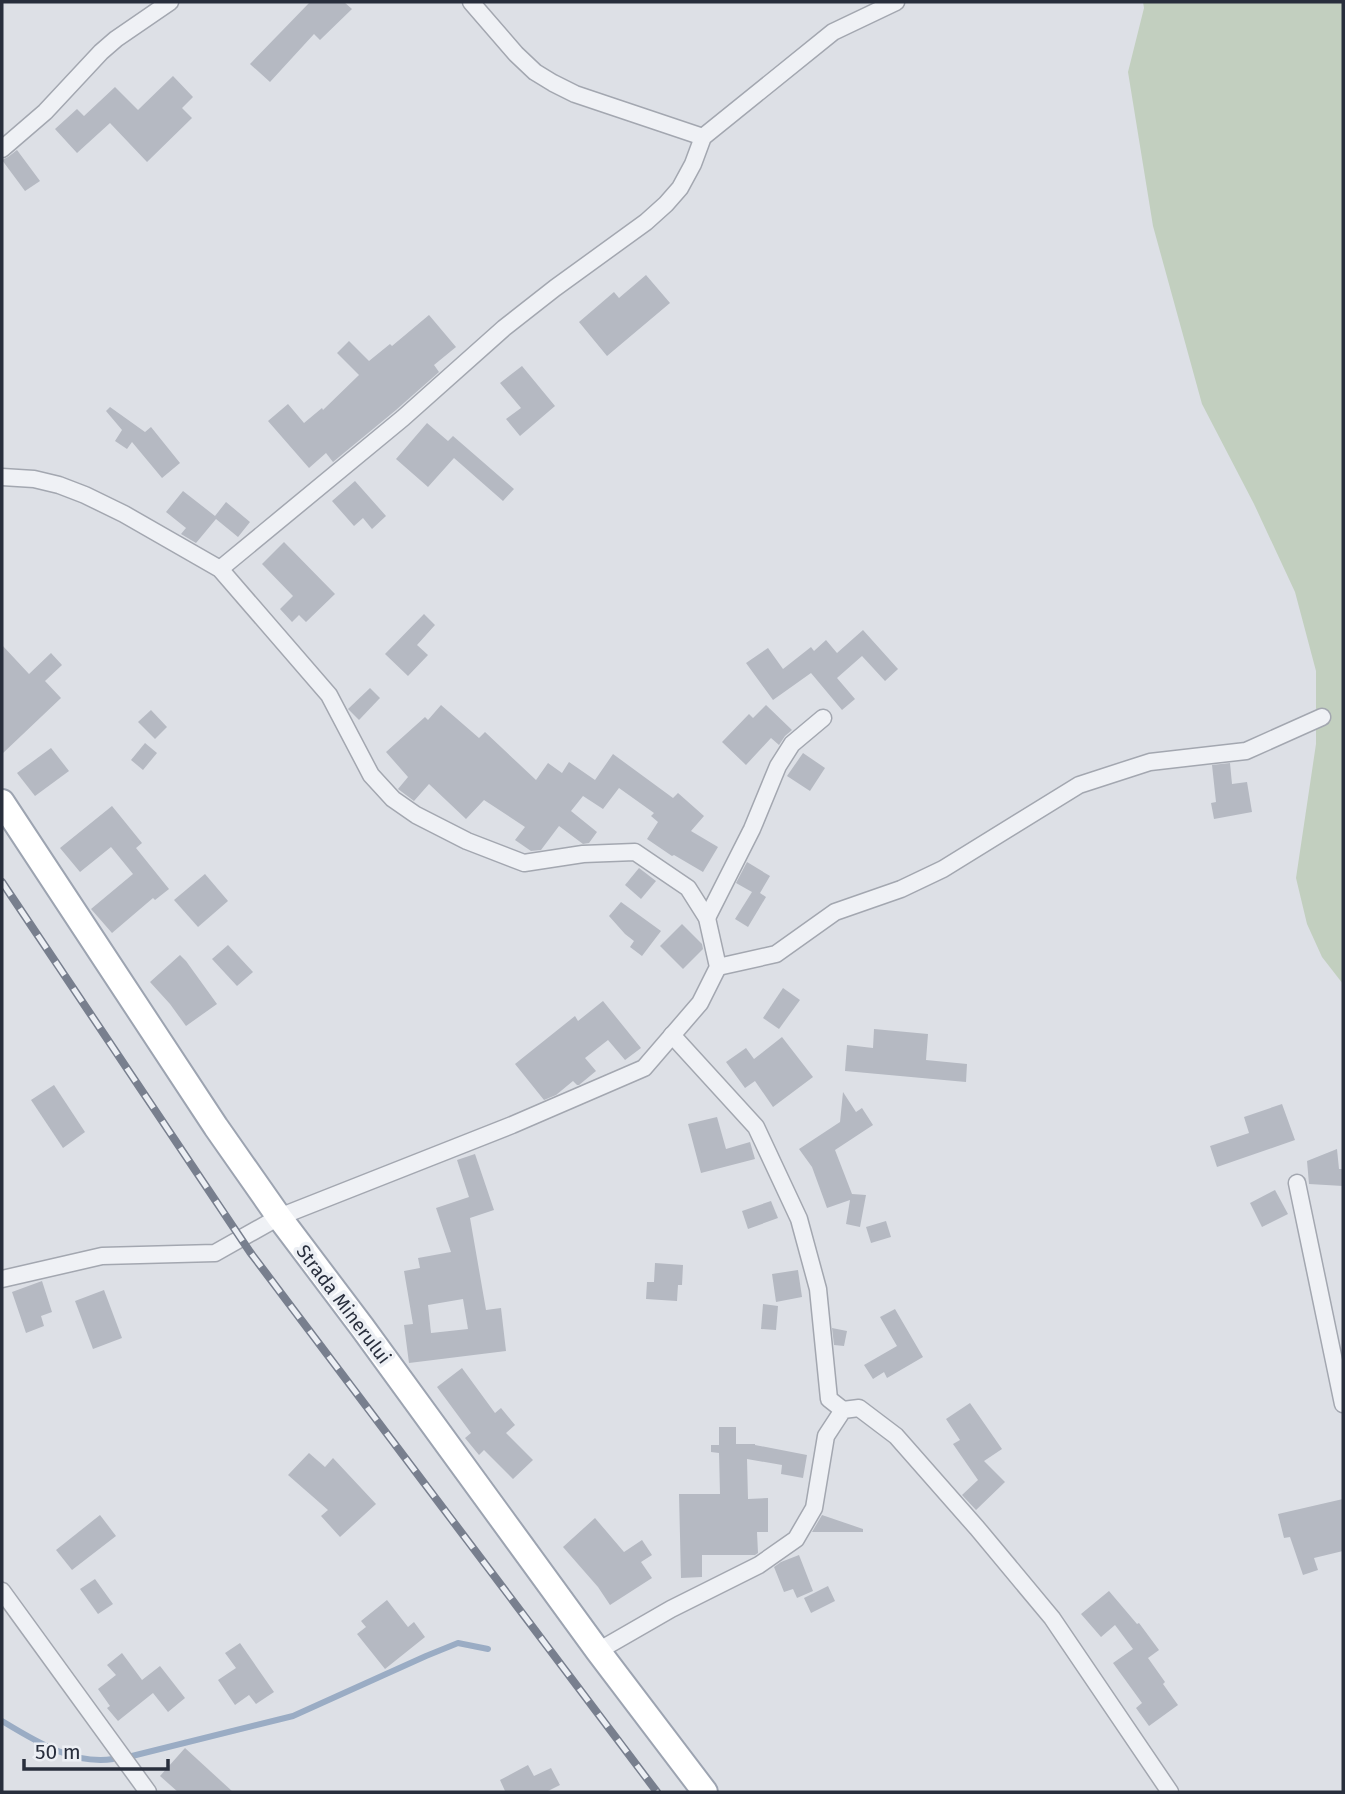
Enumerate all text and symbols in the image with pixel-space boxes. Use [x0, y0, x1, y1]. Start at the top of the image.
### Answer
street label: Strada Minerului [291, 1240, 396, 1368]
scale bar [24, 1728, 168, 1772]
text: 50 m [35, 1739, 81, 1765]

